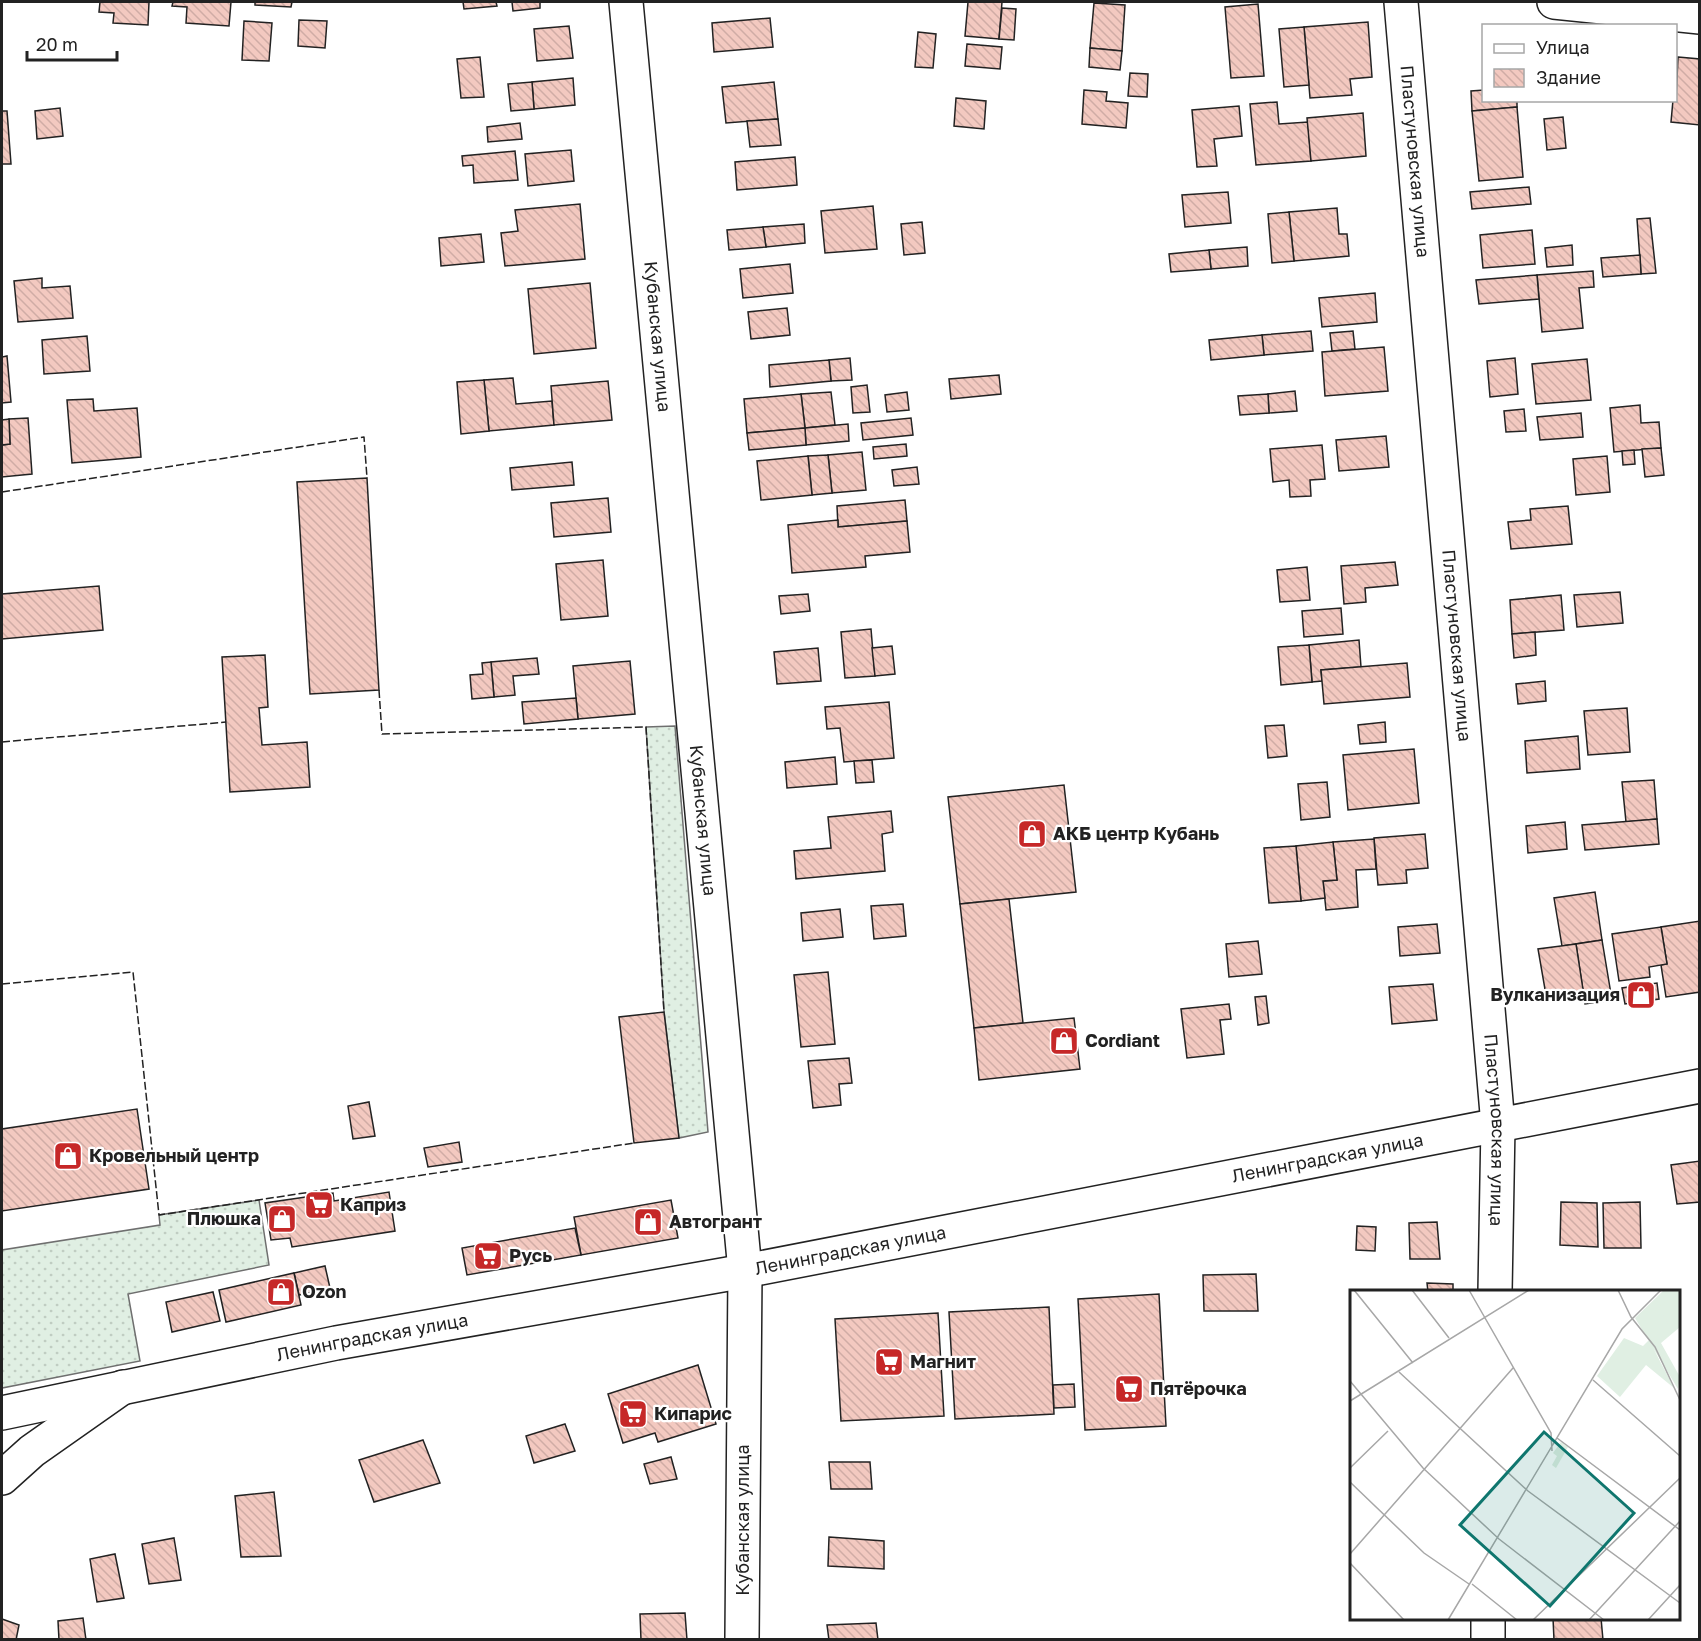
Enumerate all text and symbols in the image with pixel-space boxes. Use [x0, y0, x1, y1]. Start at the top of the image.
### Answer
scale bar [27, 24, 117, 62]
legend [1482, 24, 1677, 102]
text: 20 m [36, 33, 78, 55]
text: Улица [1536, 36, 1590, 58]
street label: Пластуновская улица [1397, 64, 1435, 258]
text: Здание [1536, 66, 1601, 88]
street label: Кубанская улица [640, 260, 676, 413]
street label: Пластуновская улица [1438, 548, 1477, 743]
street label: Кубанская улица [686, 744, 722, 897]
shop icon: АКБ центр Кубань [1016, 818, 1048, 850]
place label: АКБ центр Кубань [1053, 822, 1219, 844]
shop icon: Вулканизация [1625, 979, 1657, 1011]
place label: Вулканизация [1490, 983, 1620, 1005]
shop icon: Cordiant [1048, 1025, 1080, 1057]
place label: Cordiant [1085, 1029, 1160, 1051]
street label: Пластуновская улица [1480, 1033, 1510, 1226]
street label: Ленинградская улица [1230, 1128, 1425, 1186]
shop icon: Кровельный центр [52, 1140, 84, 1172]
place label: Кровельный центр [89, 1144, 259, 1166]
supermarket icon: Каприз [303, 1189, 335, 1221]
place label: Каприз [340, 1193, 406, 1215]
shop icon: Плюшка [266, 1203, 298, 1235]
shop icon: Автогрант [632, 1206, 664, 1238]
place label: Плюшка [187, 1207, 261, 1229]
place label: Автогрант [669, 1210, 762, 1232]
street label: Ленинградская улица [753, 1220, 948, 1279]
supermarket icon: Русь [472, 1240, 504, 1272]
place label: Русь [509, 1244, 552, 1266]
shop icon: Ozon [265, 1276, 297, 1308]
place label: Ozon [302, 1280, 347, 1302]
inset map [1350, 1290, 1680, 1620]
street label: Ленинградская улица [274, 1308, 470, 1365]
supermarket icon: Магнит [873, 1346, 905, 1378]
place label: Магнит [910, 1350, 976, 1372]
supermarket icon: Пятёрочка [1113, 1373, 1145, 1405]
place label: Пятёрочка [1150, 1377, 1247, 1399]
supermarket icon: Кипарис [617, 1398, 649, 1430]
place label: Кипарис [654, 1402, 732, 1424]
street label: Кубанская улица [731, 1444, 753, 1596]

